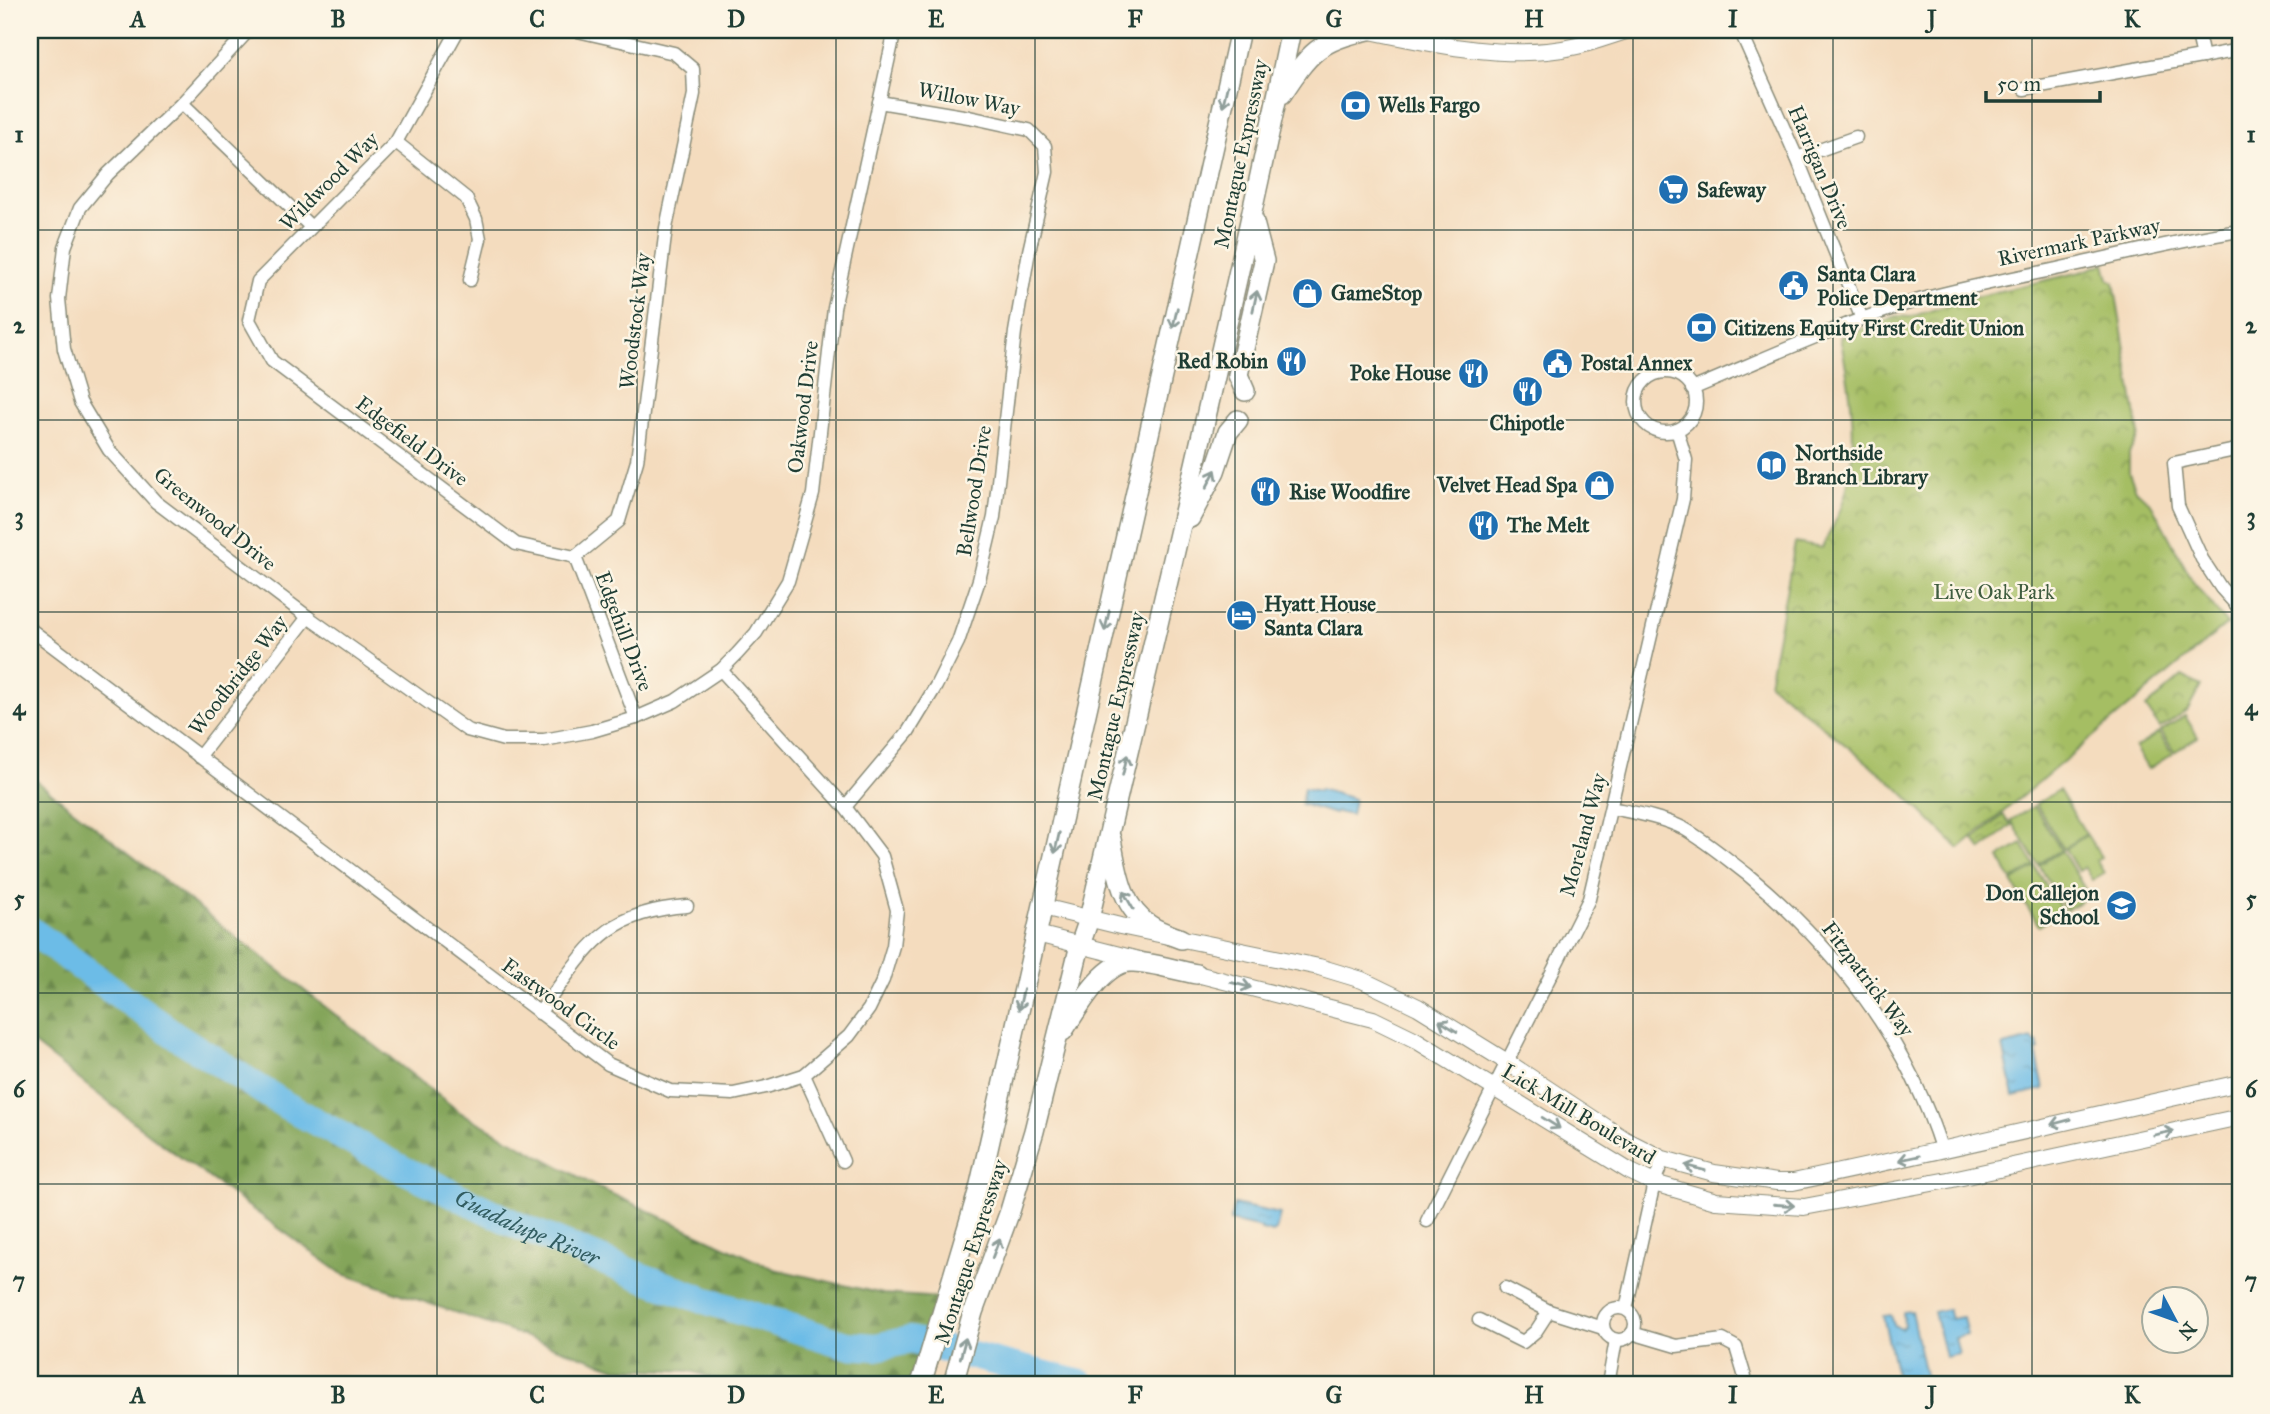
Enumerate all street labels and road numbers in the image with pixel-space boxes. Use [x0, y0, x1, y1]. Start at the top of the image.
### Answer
street label: Montague Expressway [1208, 56, 1274, 251]
street label: Willow Way [916, 76, 1023, 122]
street label: Harrigan Drive [1782, 101, 1858, 233]
street label: Wildwood Way [274, 125, 385, 236]
street label: Rivermark Parkway [1995, 212, 2164, 272]
street label: Woodstock Way [614, 250, 656, 391]
street label: Oakwood Drive [782, 339, 824, 475]
street label: Edgefield Drive [351, 390, 474, 492]
street label: Bellwood Drive [951, 423, 997, 558]
street label: Greenwood Drive [148, 462, 282, 577]
street label: Edgehill Drive [589, 568, 659, 695]
street label: Montague Expressway [1082, 608, 1151, 803]
street label: Woodbridge Way [183, 609, 294, 740]
street label: Moreland Way [1554, 769, 1612, 900]
street label: Fitzpatrick Way [1816, 916, 1920, 1043]
street label: Eastwood Circle [497, 952, 626, 1056]
street label: Lick Mill Boulevard [1497, 1058, 1661, 1170]
street label: Montague Expressway [929, 1155, 1014, 1348]

